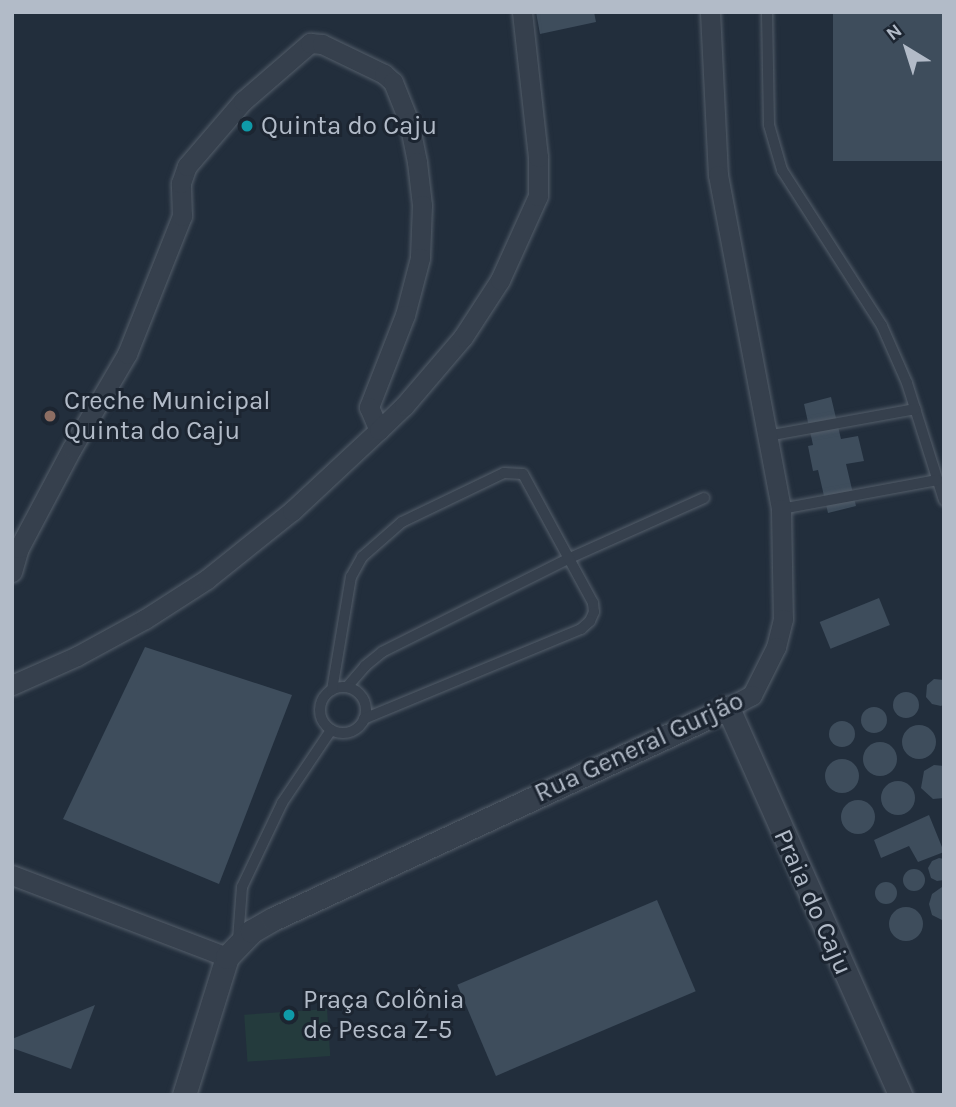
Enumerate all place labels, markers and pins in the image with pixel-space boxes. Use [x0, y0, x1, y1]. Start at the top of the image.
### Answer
place label: Quinta do Caju [261, 110, 437, 142]
marker: Quinta do Caju [239, 118, 255, 134]
place label: Creche Municipal Quinta do Caju [64, 385, 270, 446]
marker: Creche Municipal Quinta do Caju [42, 408, 58, 424]
place label: Praça Colônia de Pesca Z-5 [303, 984, 464, 1046]
marker: Praça Colônia de Pesca Z-5 [281, 1007, 297, 1023]

